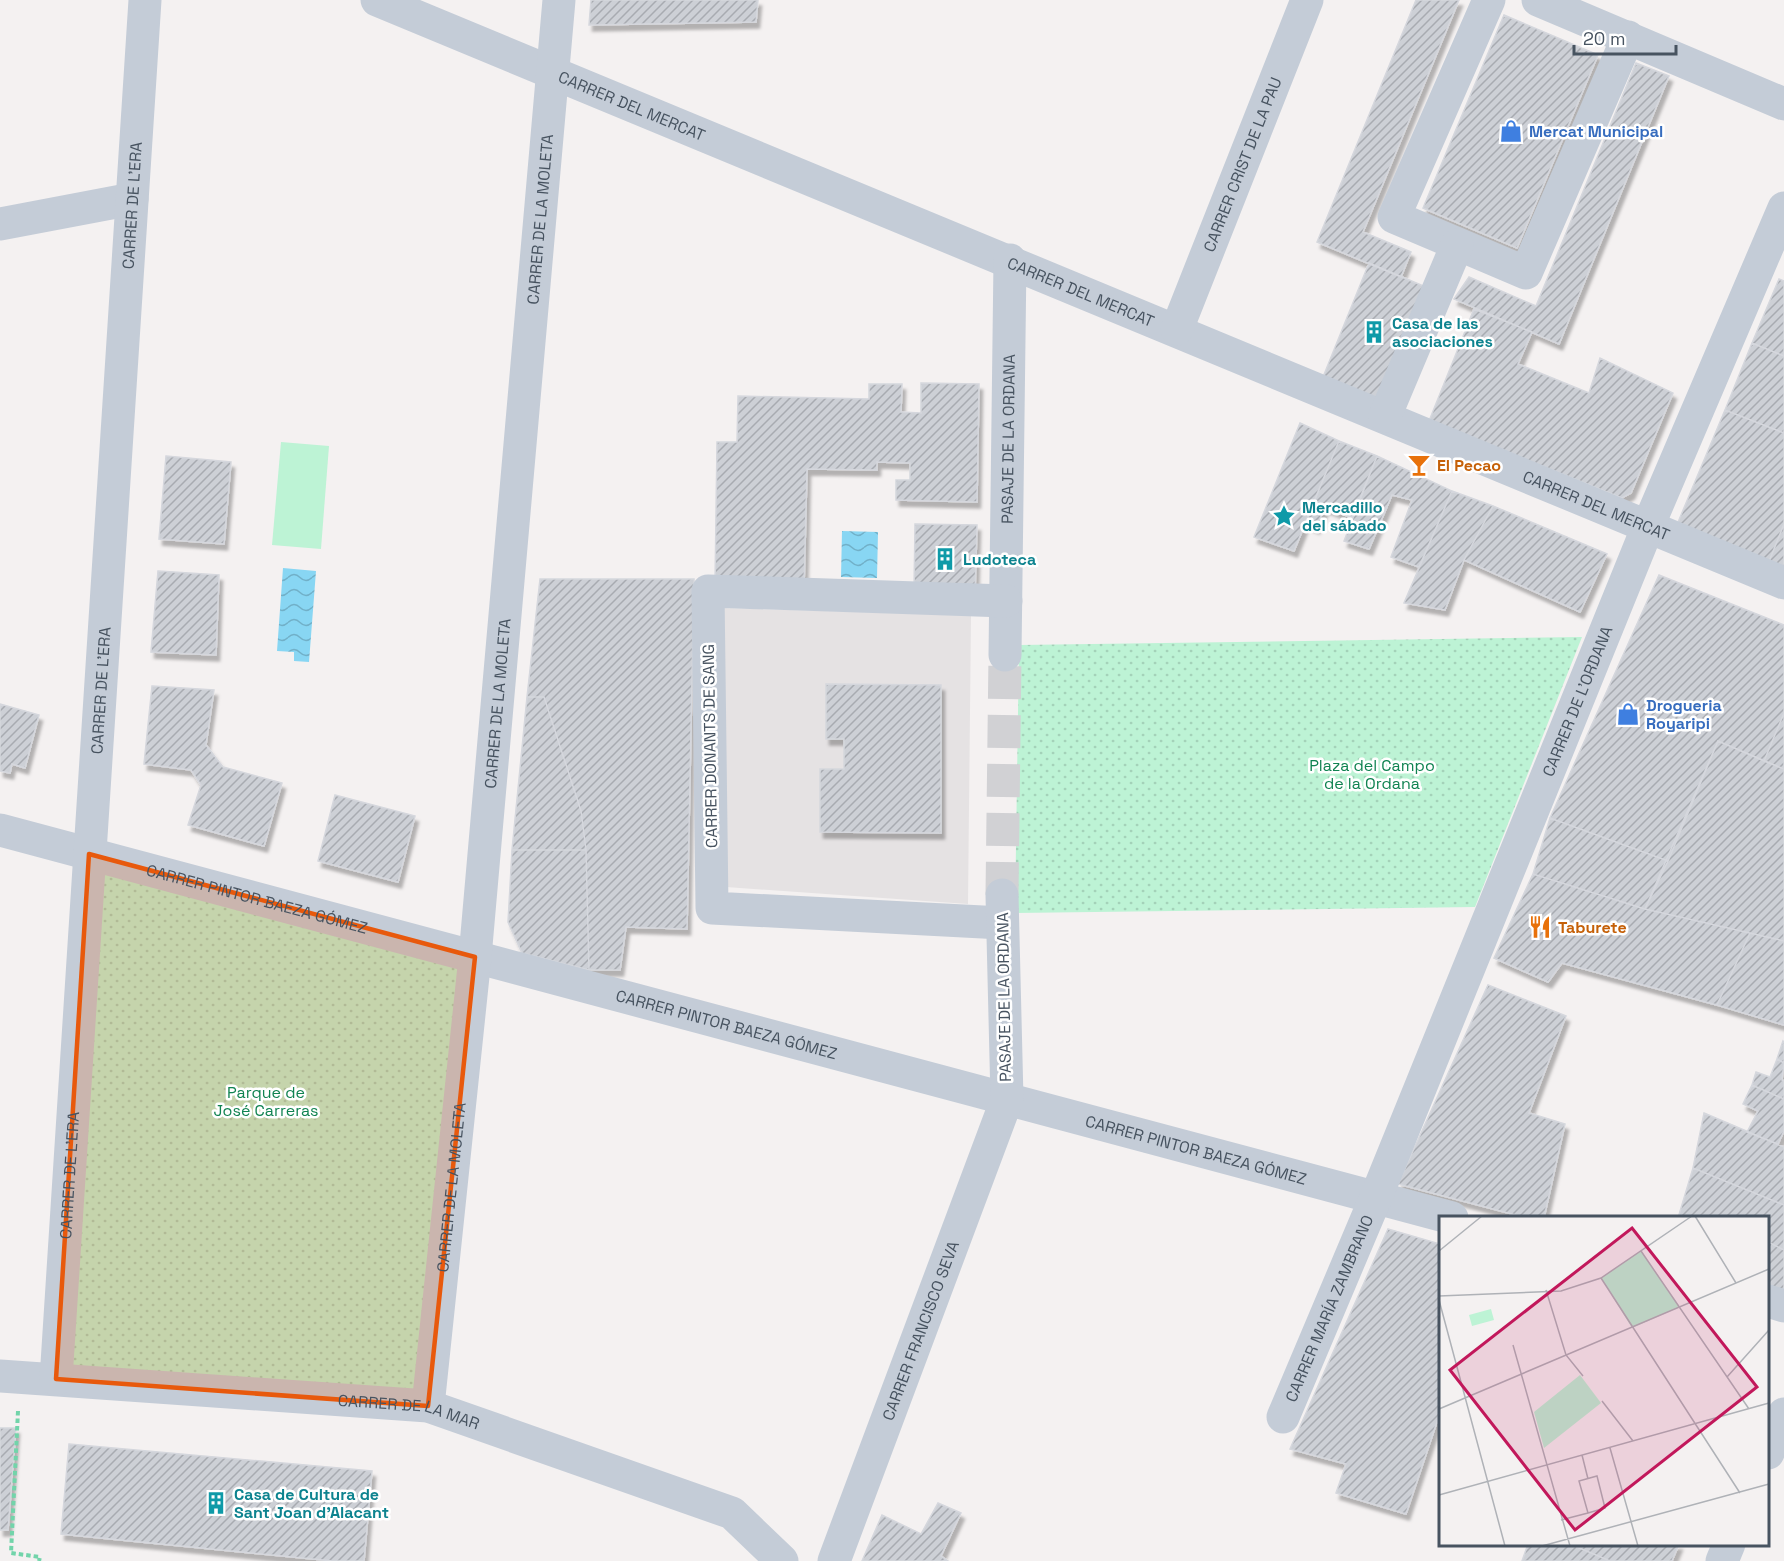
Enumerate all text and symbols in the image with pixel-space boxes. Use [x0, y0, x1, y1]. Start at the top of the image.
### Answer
scale bar [1574, 18, 1676, 56]
text: 20 m [1583, 27, 1626, 50]
street label: CARRER DEL MERCAT [555, 66, 709, 145]
street label: CARRER CRIST DE LA PAU [1198, 74, 1286, 255]
shop icon: Mercat Municipal [1498, 118, 1524, 144]
place label: Mercat Municipal [1529, 121, 1663, 142]
street label: CARRER DE LA MOLETA [522, 133, 558, 305]
street label: CARRER DE L’ERA [117, 141, 146, 270]
street label: CARRER DEL MERCAT [1004, 252, 1158, 331]
place label: Casa de las asociaciones [1392, 313, 1493, 352]
building icon: Casa de las asociaciones [1361, 319, 1387, 345]
street label: PASAJE DE LA ORDANA [996, 354, 1019, 524]
bar icon: El Pecao [1406, 452, 1432, 478]
place label: El Pecao [1437, 455, 1501, 476]
street label: CARRER DEL MERCAT [1520, 465, 1673, 545]
place label: Mercadillo del sábado [1302, 497, 1387, 536]
place icon: Mercadillo del sábado [1271, 503, 1297, 529]
building icon: Ludoteca [932, 546, 958, 572]
place label: Ludoteca [963, 549, 1036, 570]
street label: CARRER DE LA MOLETA [479, 617, 515, 789]
street label: CARRER DE L'ORDANA [1537, 623, 1617, 779]
street label: CARRER DE L’ERA [86, 626, 115, 755]
street label: CARRER DONANTS DE SANG [698, 644, 722, 848]
place label: Drogueria Royaripi [1646, 695, 1722, 734]
shop icon: Drogueria Royaripi [1615, 701, 1641, 727]
park label: Plaza del Campo de la Ordana [1309, 755, 1435, 794]
street label: CARRER PINTOR BAEZA GÓMEZ [144, 859, 370, 938]
street label: PASAJE DE LA ORDANA [992, 912, 1016, 1082]
restaurant icon: Taburete [1527, 914, 1553, 940]
place label: Taburete [1558, 917, 1627, 938]
street label: CARRER PINTOR BAEZA GÓMEZ [614, 985, 839, 1064]
park label: Parque de José Carreras [213, 1082, 319, 1121]
street label: CARRER DE LA MOLETA [432, 1101, 470, 1273]
street label: CARRER PINTOR BAEZA GÓMEZ [1083, 1110, 1309, 1189]
street label: CARRER DE L’ERA [55, 1111, 84, 1240]
street label: CARRER MARÍA ZAMBRANO [1280, 1212, 1378, 1405]
inset map [1439, 1216, 1769, 1546]
street label: CARRER FRANCISCO SEVA [877, 1238, 963, 1423]
street label: CARRER DE LA MAR [337, 1389, 483, 1434]
place label: Casa de Cultura de Sant Joan d'Alacant [234, 1484, 389, 1523]
building icon: Casa de Cultura de Sant Joan d'Alacant [203, 1490, 229, 1516]

